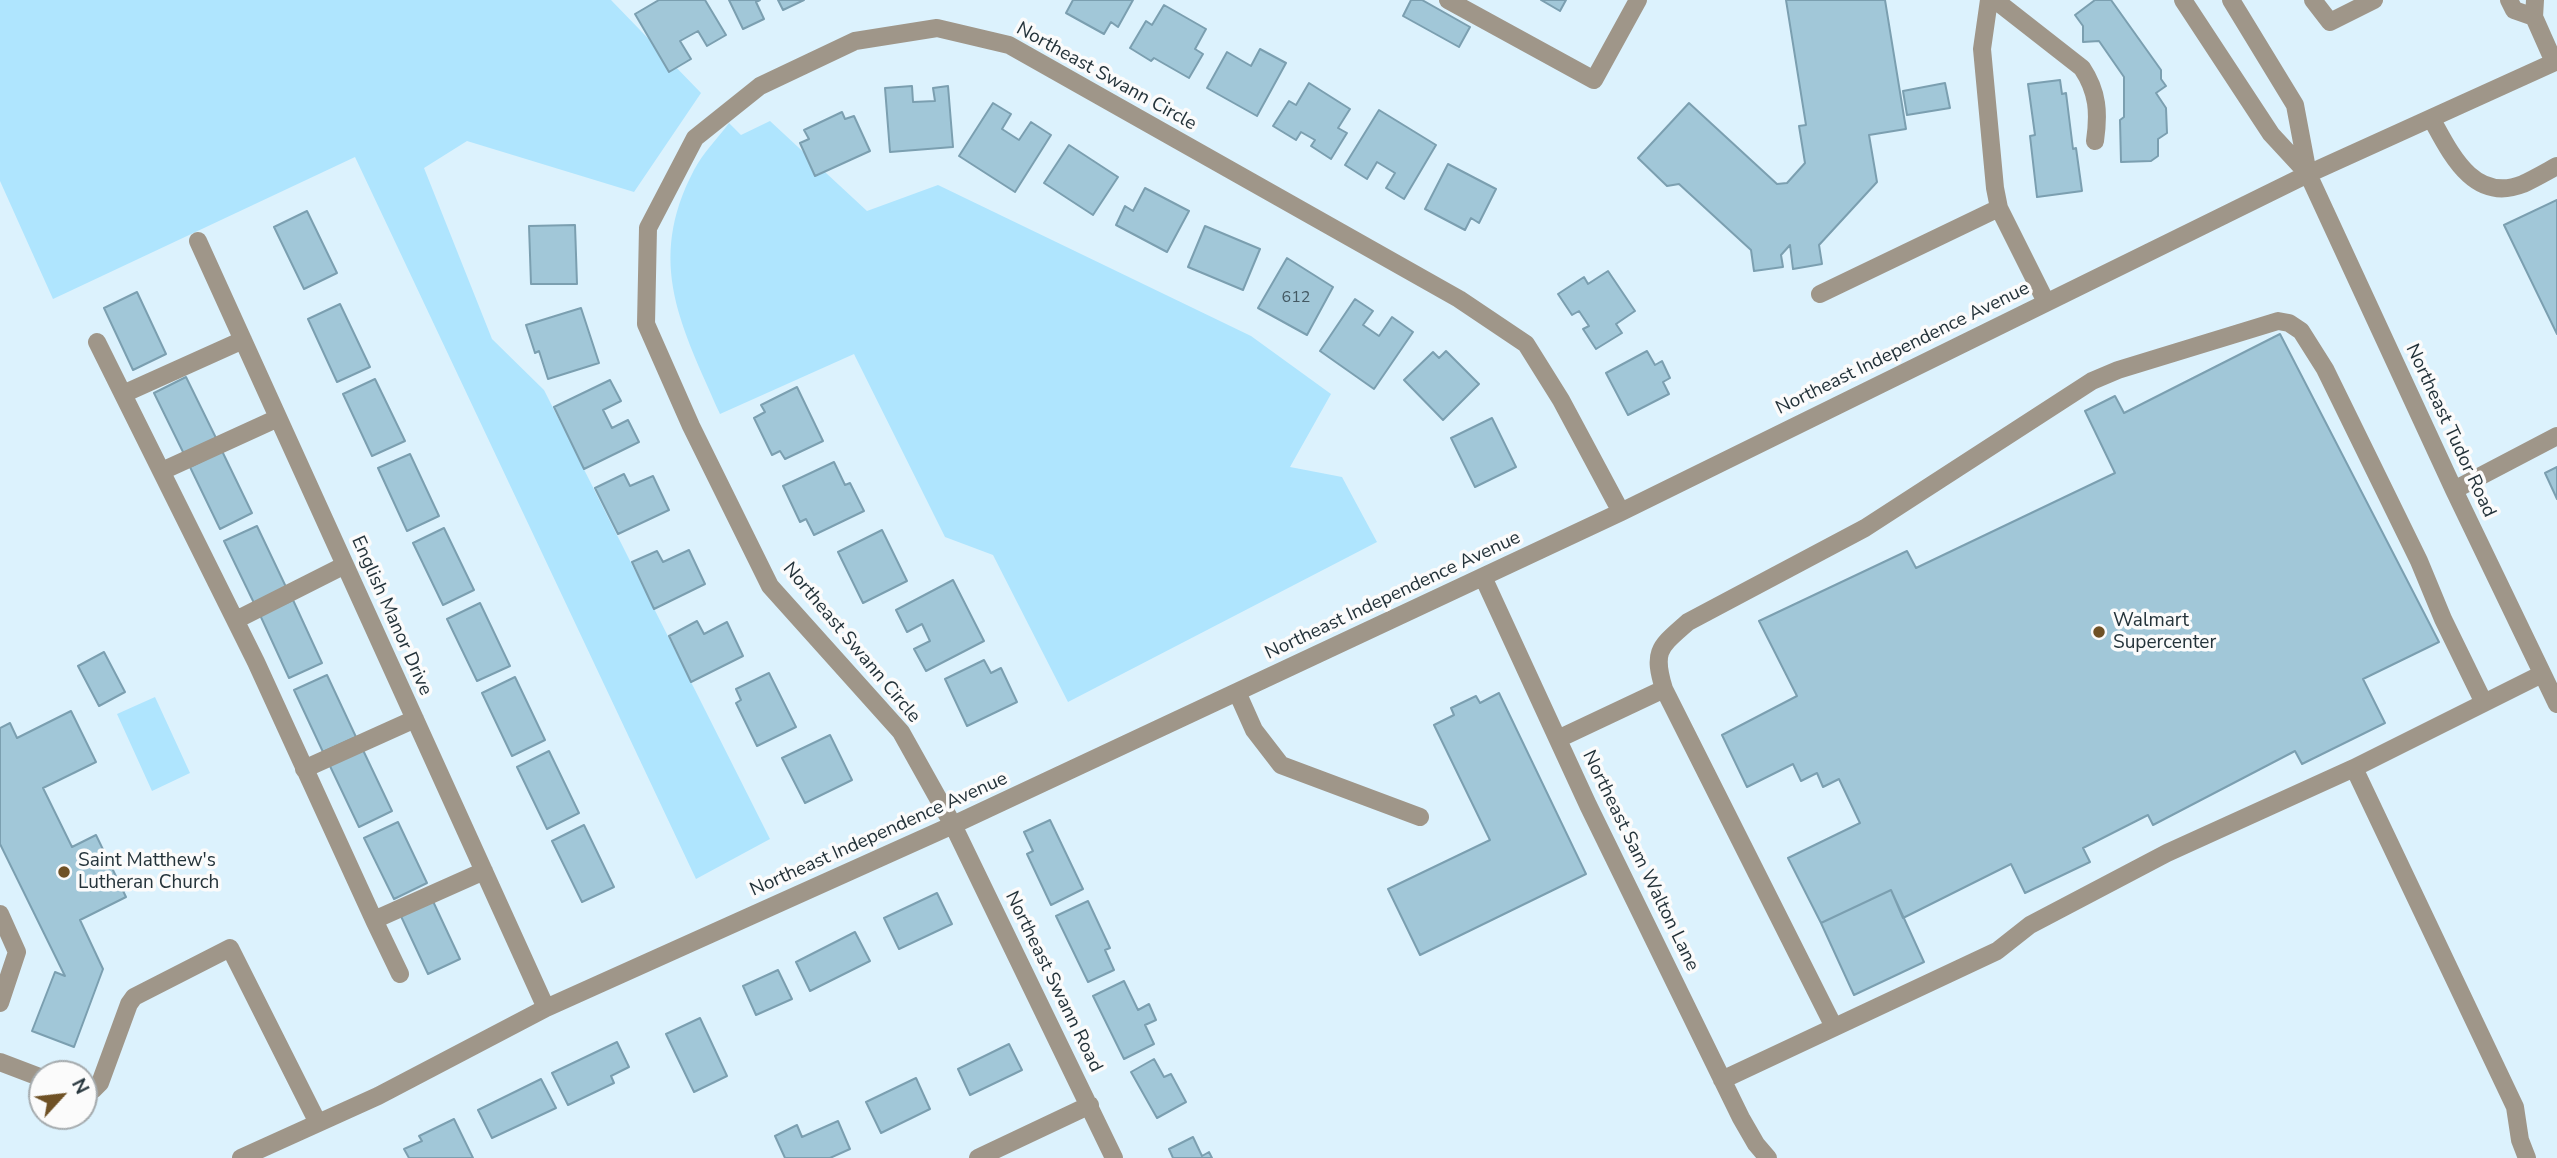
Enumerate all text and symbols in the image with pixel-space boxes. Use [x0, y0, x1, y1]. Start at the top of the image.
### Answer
street label: Northeast Swann Circle [1012, 18, 1200, 136]
street label: Northeast Independence Avenue [1773, 278, 2033, 420]
house number: 612 [1282, 288, 1310, 308]
street label: Northeast Tudor Road [2400, 341, 2500, 521]
street label: Northeast Independence Avenue [1262, 527, 1524, 665]
street label: English Manor Drive [346, 533, 436, 699]
street label: Northeast Swann Circle [777, 558, 925, 728]
place label: Walmart Supercenter [2113, 610, 2216, 654]
marker: Walmart Supercenter [2091, 624, 2107, 640]
street label: Northeast Sam Walton Lane [1577, 747, 1703, 975]
street label: Northeast Independence Avenue [747, 768, 1011, 902]
place label: Saint Matthew's Lutheran Church [78, 850, 219, 894]
marker: Saint Matthew's Lutheran Church [56, 864, 72, 880]
street label: Northeast Swann Road [999, 888, 1107, 1076]
north arrow [28, 1060, 98, 1130]
text: N [65, 1074, 95, 1099]

